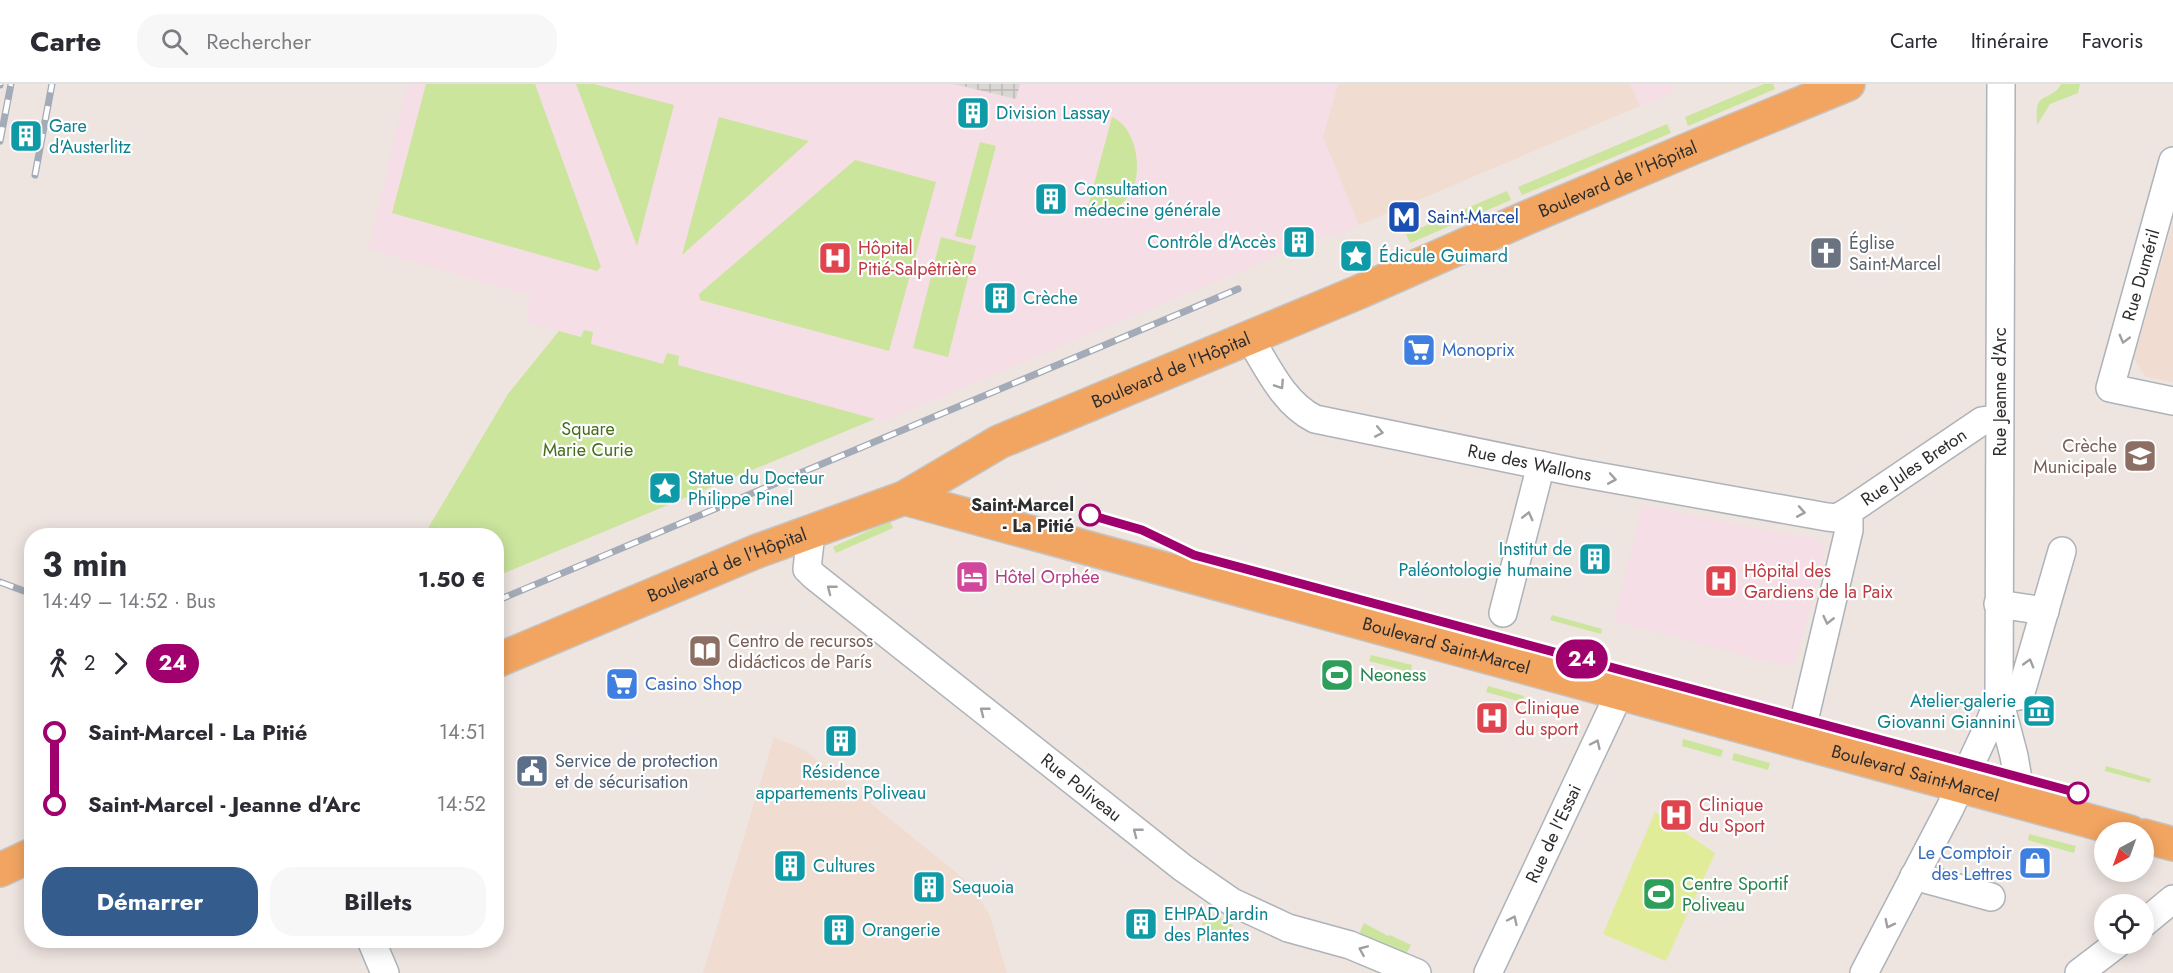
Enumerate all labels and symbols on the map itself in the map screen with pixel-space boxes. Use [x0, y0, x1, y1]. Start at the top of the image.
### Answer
building icon: Division Lassay [955, 95, 991, 131]
place label: Division Lassay [996, 100, 1110, 126]
place label: Gare d'Austerlitz [49, 113, 132, 160]
building icon: Gare d'Austerlitz [8, 118, 44, 154]
street label: Boulevard de l'Hôpital [1534, 134, 1701, 224]
place label: Consultation médecine générale [1074, 176, 1221, 223]
building icon: Consultation médecine générale [1033, 181, 1069, 217]
metro station icon: Saint-Marcel [1386, 199, 1422, 235]
place label: Saint-Marcel [1427, 204, 1519, 230]
building icon: Contrôle d'Accès [1281, 224, 1317, 260]
street label: Rue Duméril [2116, 226, 2166, 324]
place label: Contrôle d'Accès [1147, 229, 1276, 255]
place label: Église Saint-Marcel [1849, 230, 1941, 277]
place label: Hôpital Pitié-Salpêtrière [858, 235, 976, 282]
church icon: Église Saint-Marcel [1808, 235, 1844, 271]
place icon: Édicule Guimard [1338, 238, 1374, 274]
hospital icon: Hôpital Pitié-Salpêtrière [817, 240, 853, 276]
place label: Édicule Guimard [1379, 243, 1508, 269]
building icon: Crèche [982, 280, 1018, 316]
place label: Crèche [1023, 285, 1078, 311]
street label: Boulevard de l'Hôpital [1087, 326, 1254, 415]
street label: Rue Jeanne d'Arc [1987, 327, 2013, 457]
supermarket icon: Monoprix [1401, 332, 1437, 368]
one-way arrow [2118, 334, 2131, 344]
place label: Monoprix [1442, 337, 1515, 363]
one-way arrow [1272, 379, 1283, 390]
park label: Square Marie Curie [543, 416, 633, 463]
street label: Rue Jules Breton [1856, 422, 1972, 512]
one-way arrow [1374, 425, 1384, 438]
place label: Crèche Municipale [2033, 433, 2117, 480]
street label: Rue des Wallons [1465, 438, 1594, 488]
school or university icon: Crèche Municipale [2122, 438, 2158, 474]
place label: Statue du Docteur Philippe Pinel [688, 465, 825, 512]
place icon: Statue du Docteur Philippe Pinel [647, 470, 683, 506]
one-way arrow [1607, 472, 1616, 484]
place label: Saint-Marcel - La Pitié [971, 492, 1074, 539]
marker: Saint-Marcel - La Pitié [1079, 504, 1101, 526]
one-way arrow [1796, 505, 1806, 518]
one-way arrow [1521, 511, 1534, 521]
street label: Boulevard de l'Hôpital [643, 521, 810, 609]
place label: Institut de Paléontologie humaine [1399, 536, 1572, 583]
building icon: Institut de Paléontologie humaine [1577, 541, 1613, 577]
place label: Hôpital des Gardiens de la Paix [1744, 558, 1893, 605]
hotel icon: Hôtel Orphée [954, 559, 990, 595]
hospital icon: Hôpital des Gardiens de la Paix [1703, 563, 1739, 599]
place label: Hôtel Orphée [995, 564, 1099, 590]
one-way arrow [827, 586, 838, 597]
street label: Boulevard Saint-Marcel [1359, 610, 1533, 681]
one-way arrow [1823, 615, 1836, 625]
place label: Centro de recursos didácticos de París [728, 628, 873, 675]
library icon: Centro de recursos didácticos de París [687, 633, 723, 669]
line badge: 24 [1555, 640, 1609, 678]
sports icon: Neoness [1319, 657, 1355, 693]
one-way arrow [2022, 659, 2034, 669]
place label: Neoness [1360, 662, 1426, 688]
supermarket icon: Casino Shop [604, 666, 640, 702]
place label: Casino Shop [645, 671, 742, 697]
place label: Atelier-galerie Giovanni Giannini [1877, 688, 2016, 735]
museum icon: Atelier-galerie Giovanni Giannini [2021, 693, 2057, 729]
place label: Clinique du sport [1515, 695, 1579, 742]
hospital icon: Clinique du sport [1474, 700, 1510, 736]
one-way arrow [980, 707, 991, 718]
building icon: Résidence appartements Poliveau [823, 723, 859, 759]
street label: Boulevard Saint-Marcel [1828, 738, 2002, 809]
one-way arrow [1589, 739, 1601, 750]
street label: Rue Poliveau [1035, 747, 1128, 828]
place label: Service de protection et de sécurisation [555, 748, 718, 795]
public building icon: Service de protection et de sécurisation [514, 753, 550, 789]
place label: Résidence appartements Poliveau [756, 759, 926, 806]
street label: Rue de l'Essai [1519, 780, 1588, 887]
unlabelled marker [2067, 782, 2089, 804]
place label: Clinique du Sport [1699, 792, 1765, 839]
hospital icon: Clinique du Sport [1658, 797, 1694, 833]
north arrow [2094, 822, 2154, 882]
one-way arrow [1132, 828, 1143, 839]
place label: Le Comptoir des Lettres [1918, 840, 2013, 887]
shop icon: Le Comptoir des Lettres [2017, 845, 2053, 881]
building icon: Cultures [772, 848, 808, 884]
place label: Cultures [813, 853, 875, 879]
building icon: Sequoia [911, 869, 947, 905]
place label: Centre Sportif Poliveau [1682, 871, 1789, 918]
place label: Sequoia [952, 874, 1014, 900]
sports icon: Centre Sportif Poliveau [1641, 876, 1677, 912]
place label: EHPAD Jardin des Plantes [1164, 901, 1268, 948]
building icon: EHPAD Jardin des Plantes [1123, 906, 1159, 942]
building icon: Orangerie [821, 912, 857, 948]
one-way arrow [1506, 916, 1518, 927]
place label: Orangerie [862, 917, 940, 943]
one-way arrow [1885, 918, 1896, 929]
one-way arrow [1359, 945, 1370, 957]

